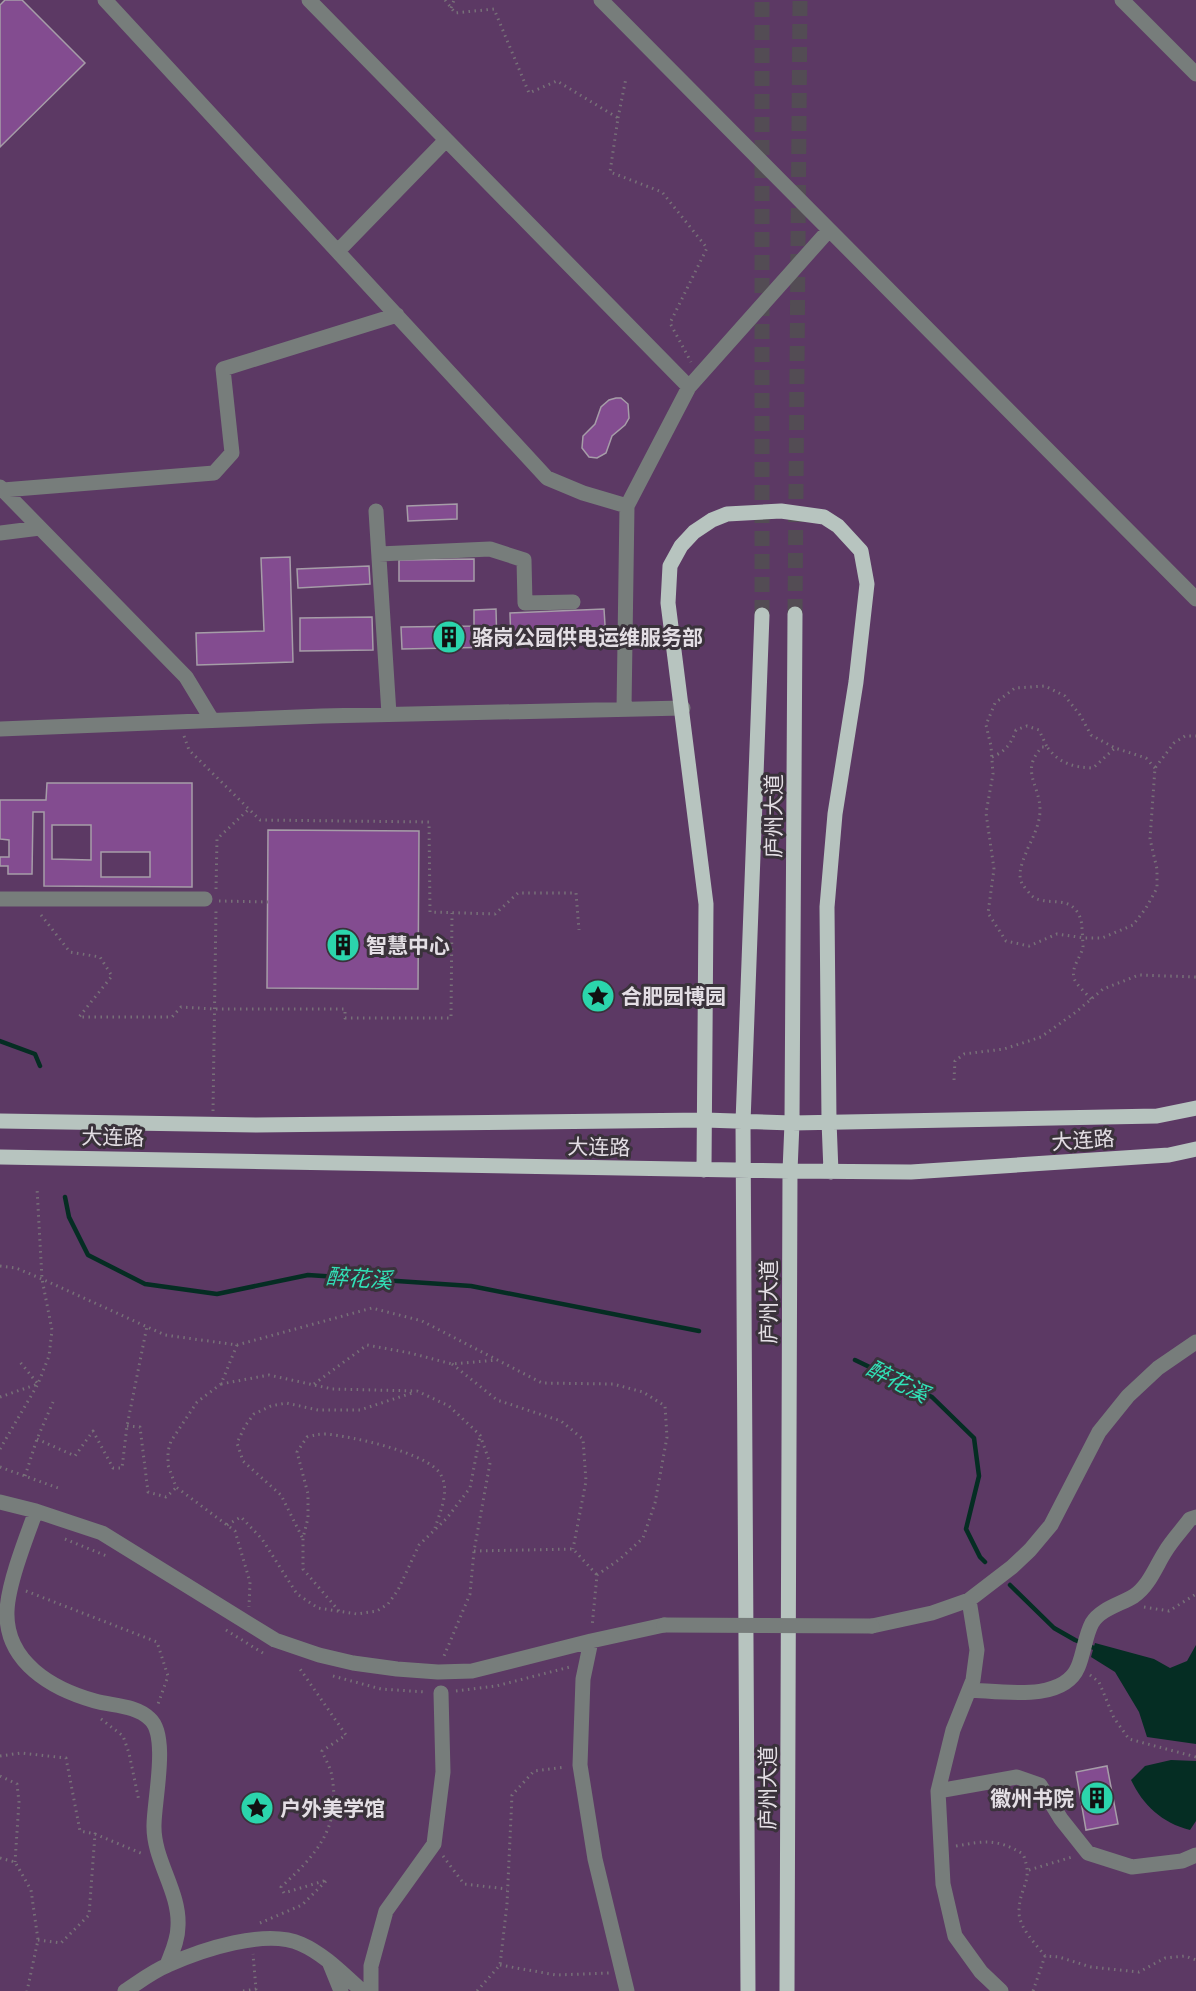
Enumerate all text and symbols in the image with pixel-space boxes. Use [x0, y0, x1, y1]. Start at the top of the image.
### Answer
building icon: 骆岗公园供电运维服务部 [431, 619, 467, 655]
place label: 骆岗公园供电运维服务部 [472, 623, 703, 652]
street label: 庐州大道 [759, 774, 788, 858]
building icon: 智慧中心 [325, 927, 361, 963]
place label: 智慧中心 [366, 931, 450, 960]
place icon: 合肥园博园 [580, 978, 616, 1014]
place label: 合肥园博园 [621, 982, 726, 1011]
street label: 大连路 [81, 1122, 145, 1152]
street label: 大连路 [1051, 1123, 1115, 1157]
street label: 大连路 [567, 1132, 631, 1162]
street label: 庐州大道 [754, 1260, 783, 1344]
water label: 醉花溪 [325, 1261, 395, 1295]
water label: 醉花溪 [862, 1353, 936, 1410]
street label: 庐州大道 [753, 1746, 782, 1830]
building icon: 徽州书院 [1079, 1780, 1115, 1816]
place label: 徽州书院 [990, 1784, 1074, 1813]
place icon: 户外美学馆 [239, 1790, 275, 1826]
place label: 户外美学馆 [280, 1794, 385, 1823]

